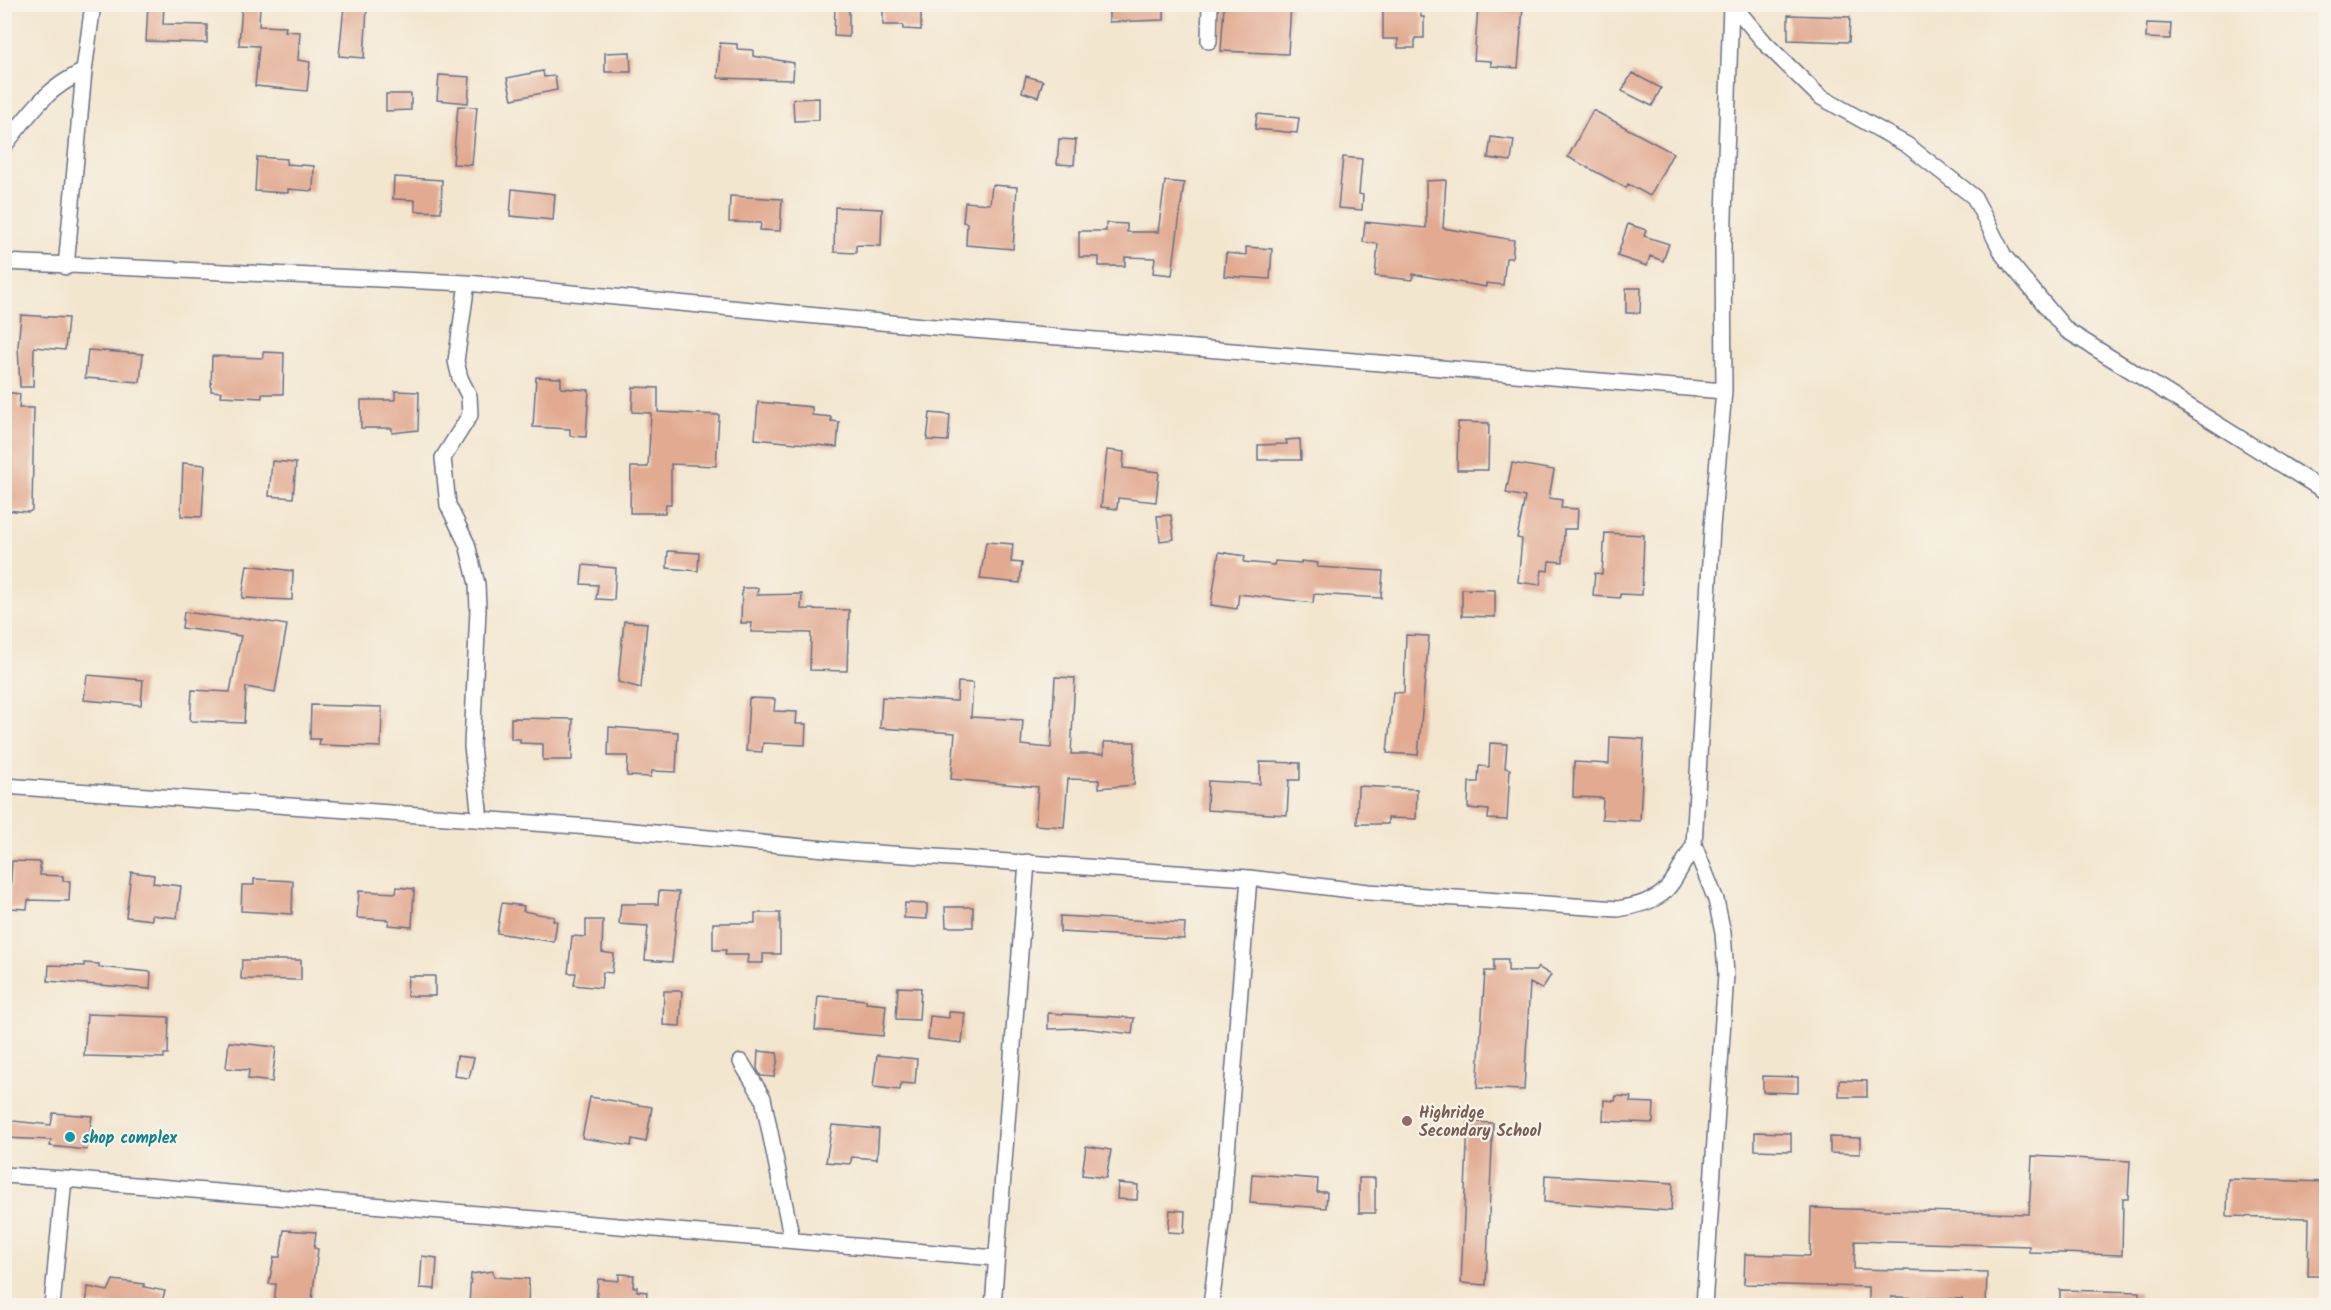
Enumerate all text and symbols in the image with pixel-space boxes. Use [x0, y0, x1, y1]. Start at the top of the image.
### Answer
place label: Highridge Secondary School [1419, 1101, 1542, 1144]
marker: Highridge Secondary School [1400, 1114, 1414, 1128]
place label: shop complex [82, 1126, 177, 1151]
marker: shop complex [63, 1130, 77, 1144]

